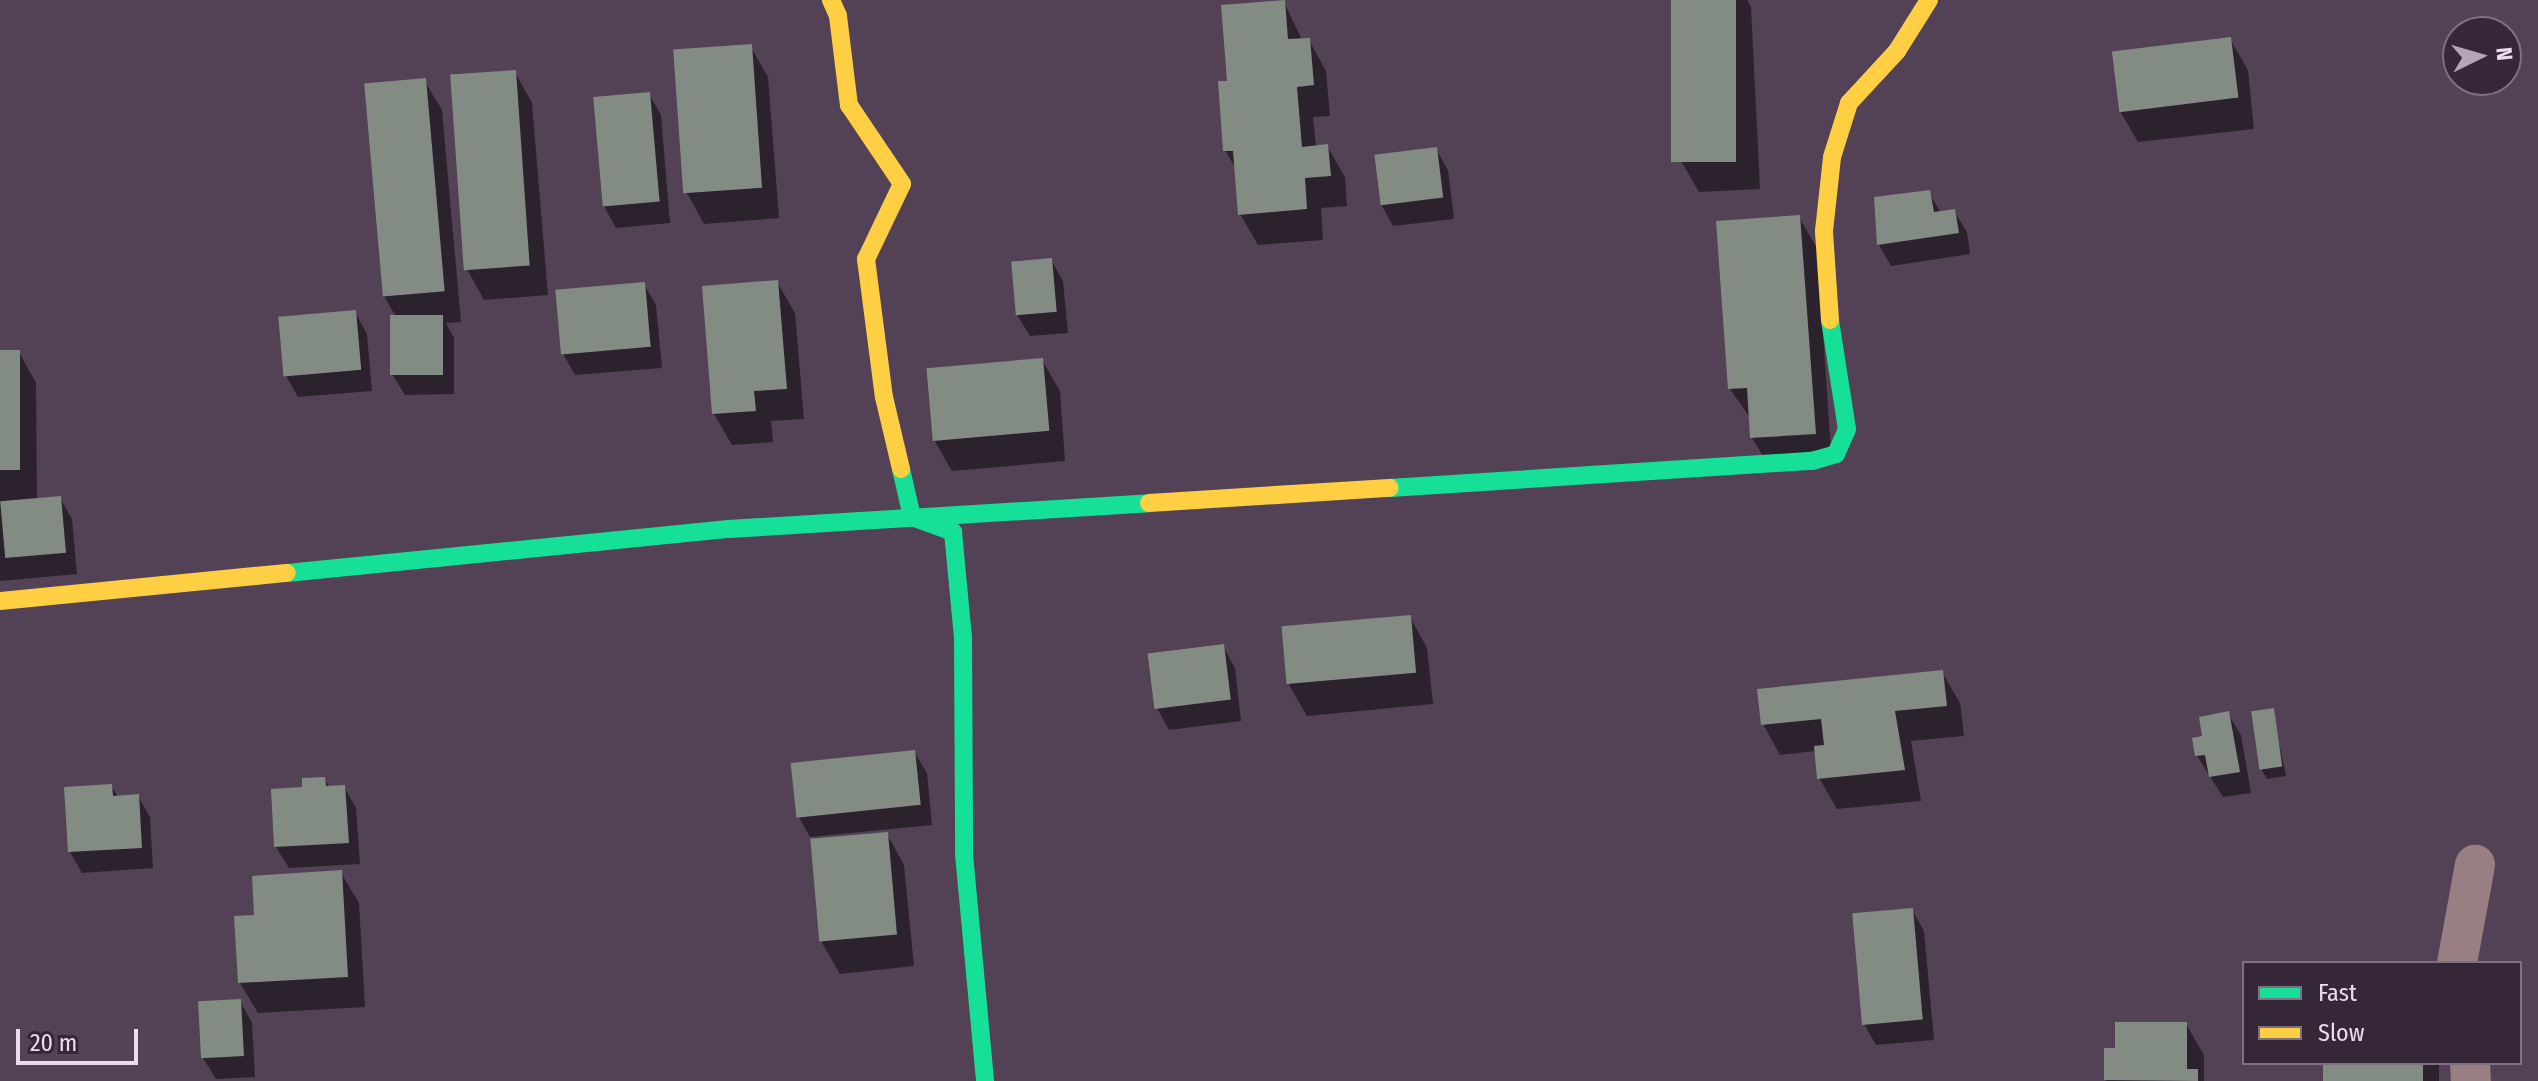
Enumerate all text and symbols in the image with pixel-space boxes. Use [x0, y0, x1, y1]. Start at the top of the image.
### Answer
north arrow [2442, 16, 2522, 96]
text: N [2490, 46, 2518, 62]
legend [2242, 961, 2522, 1065]
text: Fast [2318, 979, 2357, 1007]
scale bar [20, 1013, 142, 1063]
text: Slow [2318, 1019, 2364, 1047]
text: 20 m [30, 1029, 77, 1057]

